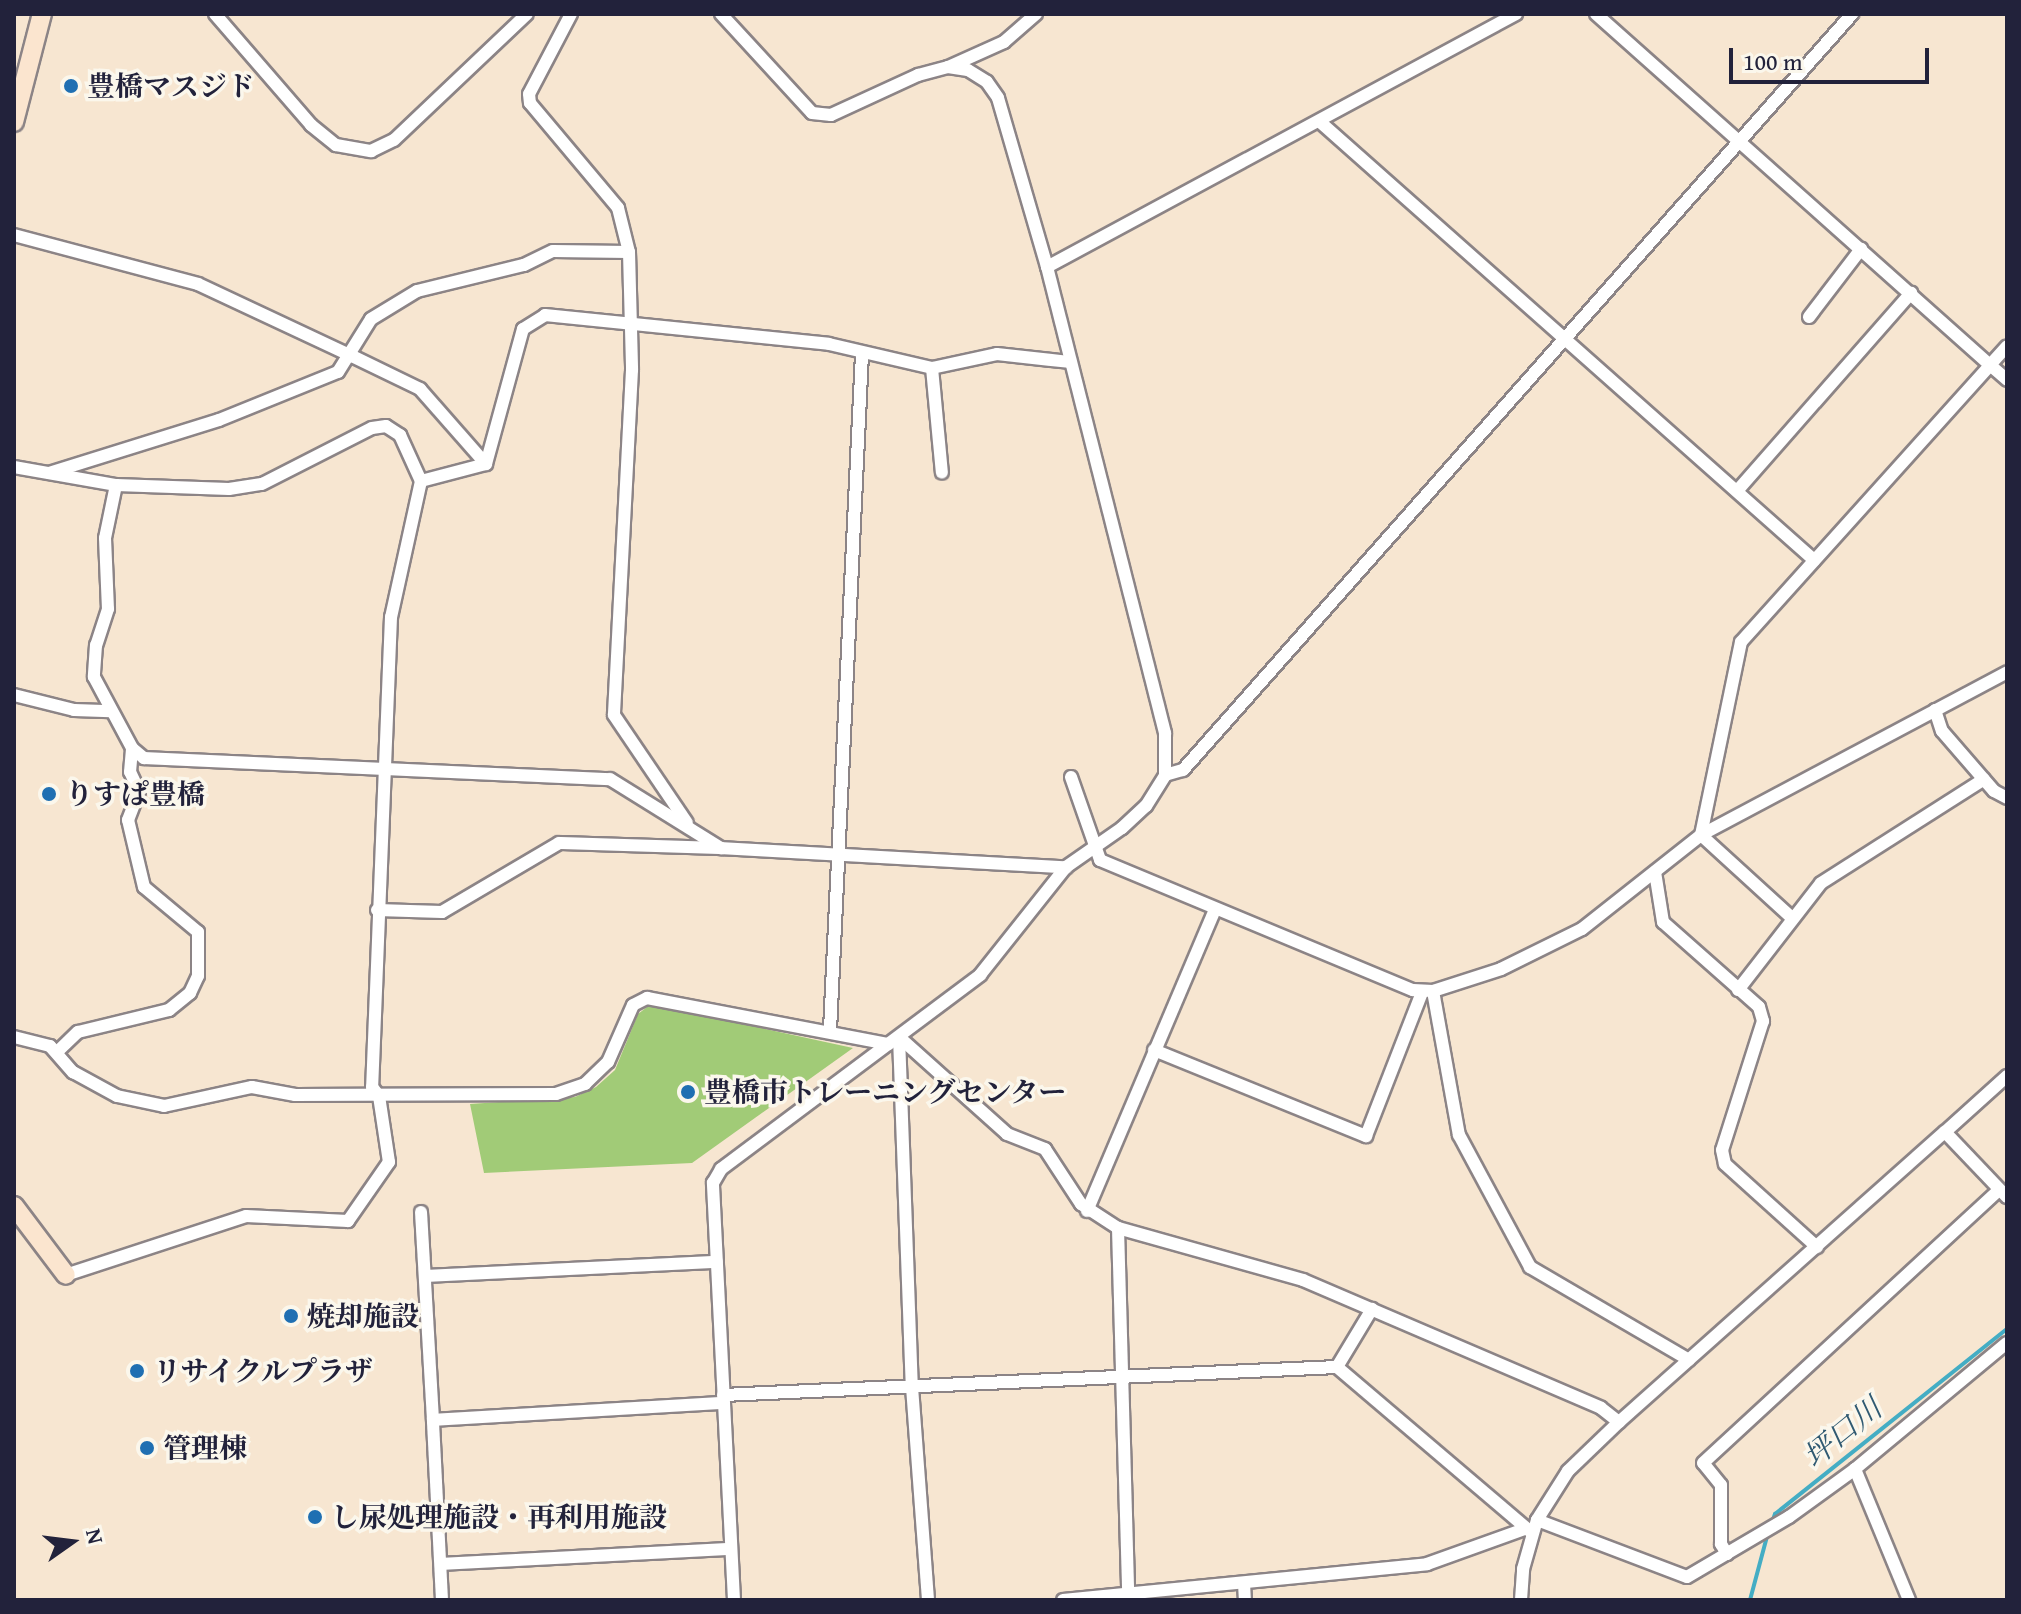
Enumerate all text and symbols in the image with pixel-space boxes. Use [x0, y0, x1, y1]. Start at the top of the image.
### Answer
scale bar [1733, 32, 1933, 82]
text: 100 m [1743, 44, 1803, 79]
place label: 豊橋マスジド [87, 69, 255, 103]
marker: 豊橋マスジド [62, 77, 80, 95]
place label: りすぱ豊橋 [65, 777, 205, 811]
marker: りすぱ豊橋 [40, 785, 58, 803]
place label: 豊橋市トレーニングセンター [704, 1075, 1068, 1109]
marker: 豊橋市トレーニングセンター [679, 1083, 697, 1101]
place label: 焼却施設 [307, 1299, 419, 1333]
marker: 焼却施設 [282, 1307, 300, 1325]
place label: リサイクルプラザ [153, 1354, 377, 1388]
marker: リサイクルプラザ [128, 1362, 146, 1380]
water label: 坪口川 [1796, 1390, 1888, 1474]
place label: 管理棟 [163, 1431, 247, 1465]
marker: 管理棟 [138, 1439, 156, 1457]
place label: し尿処理施設・再利用施設 [331, 1500, 667, 1534]
north arrow [32, 1502, 112, 1582]
marker: し尿処理施設・再利用施設 [306, 1508, 324, 1526]
text: N [78, 1525, 113, 1547]

